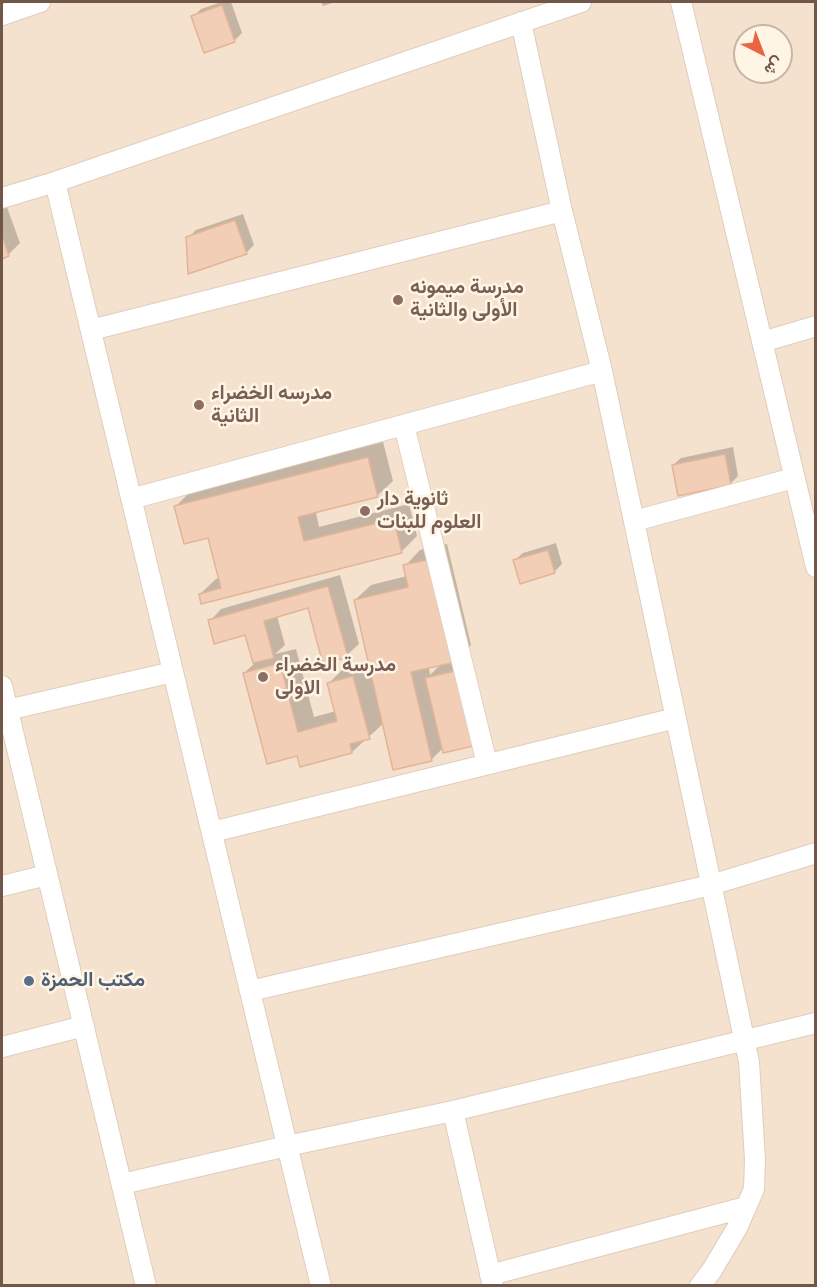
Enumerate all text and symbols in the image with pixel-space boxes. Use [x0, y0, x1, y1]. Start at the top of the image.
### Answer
north arrow [733, 24, 793, 84]
text: ش [761, 53, 788, 80]
place label: مدرسة ميمونه الأولى والثانية [410, 276, 524, 323]
marker: مدرسة ميمونه الأولى والثانية [391, 293, 405, 307]
place label: مدرسه الخضراء الثانية [211, 382, 332, 429]
marker: مدرسه الخضراء الثانية [192, 398, 206, 412]
place label: ثانوية دار العلوم للبنات [377, 488, 481, 535]
marker: ثانوية دار العلوم للبنات [358, 504, 372, 518]
place label: مدرسة الخضراء الاولى [275, 654, 396, 701]
marker: مدرسة الخضراء الاولى [256, 670, 270, 684]
place label: مكتب الحمزة [41, 969, 145, 993]
marker: مكتب الحمزة [22, 974, 36, 988]

